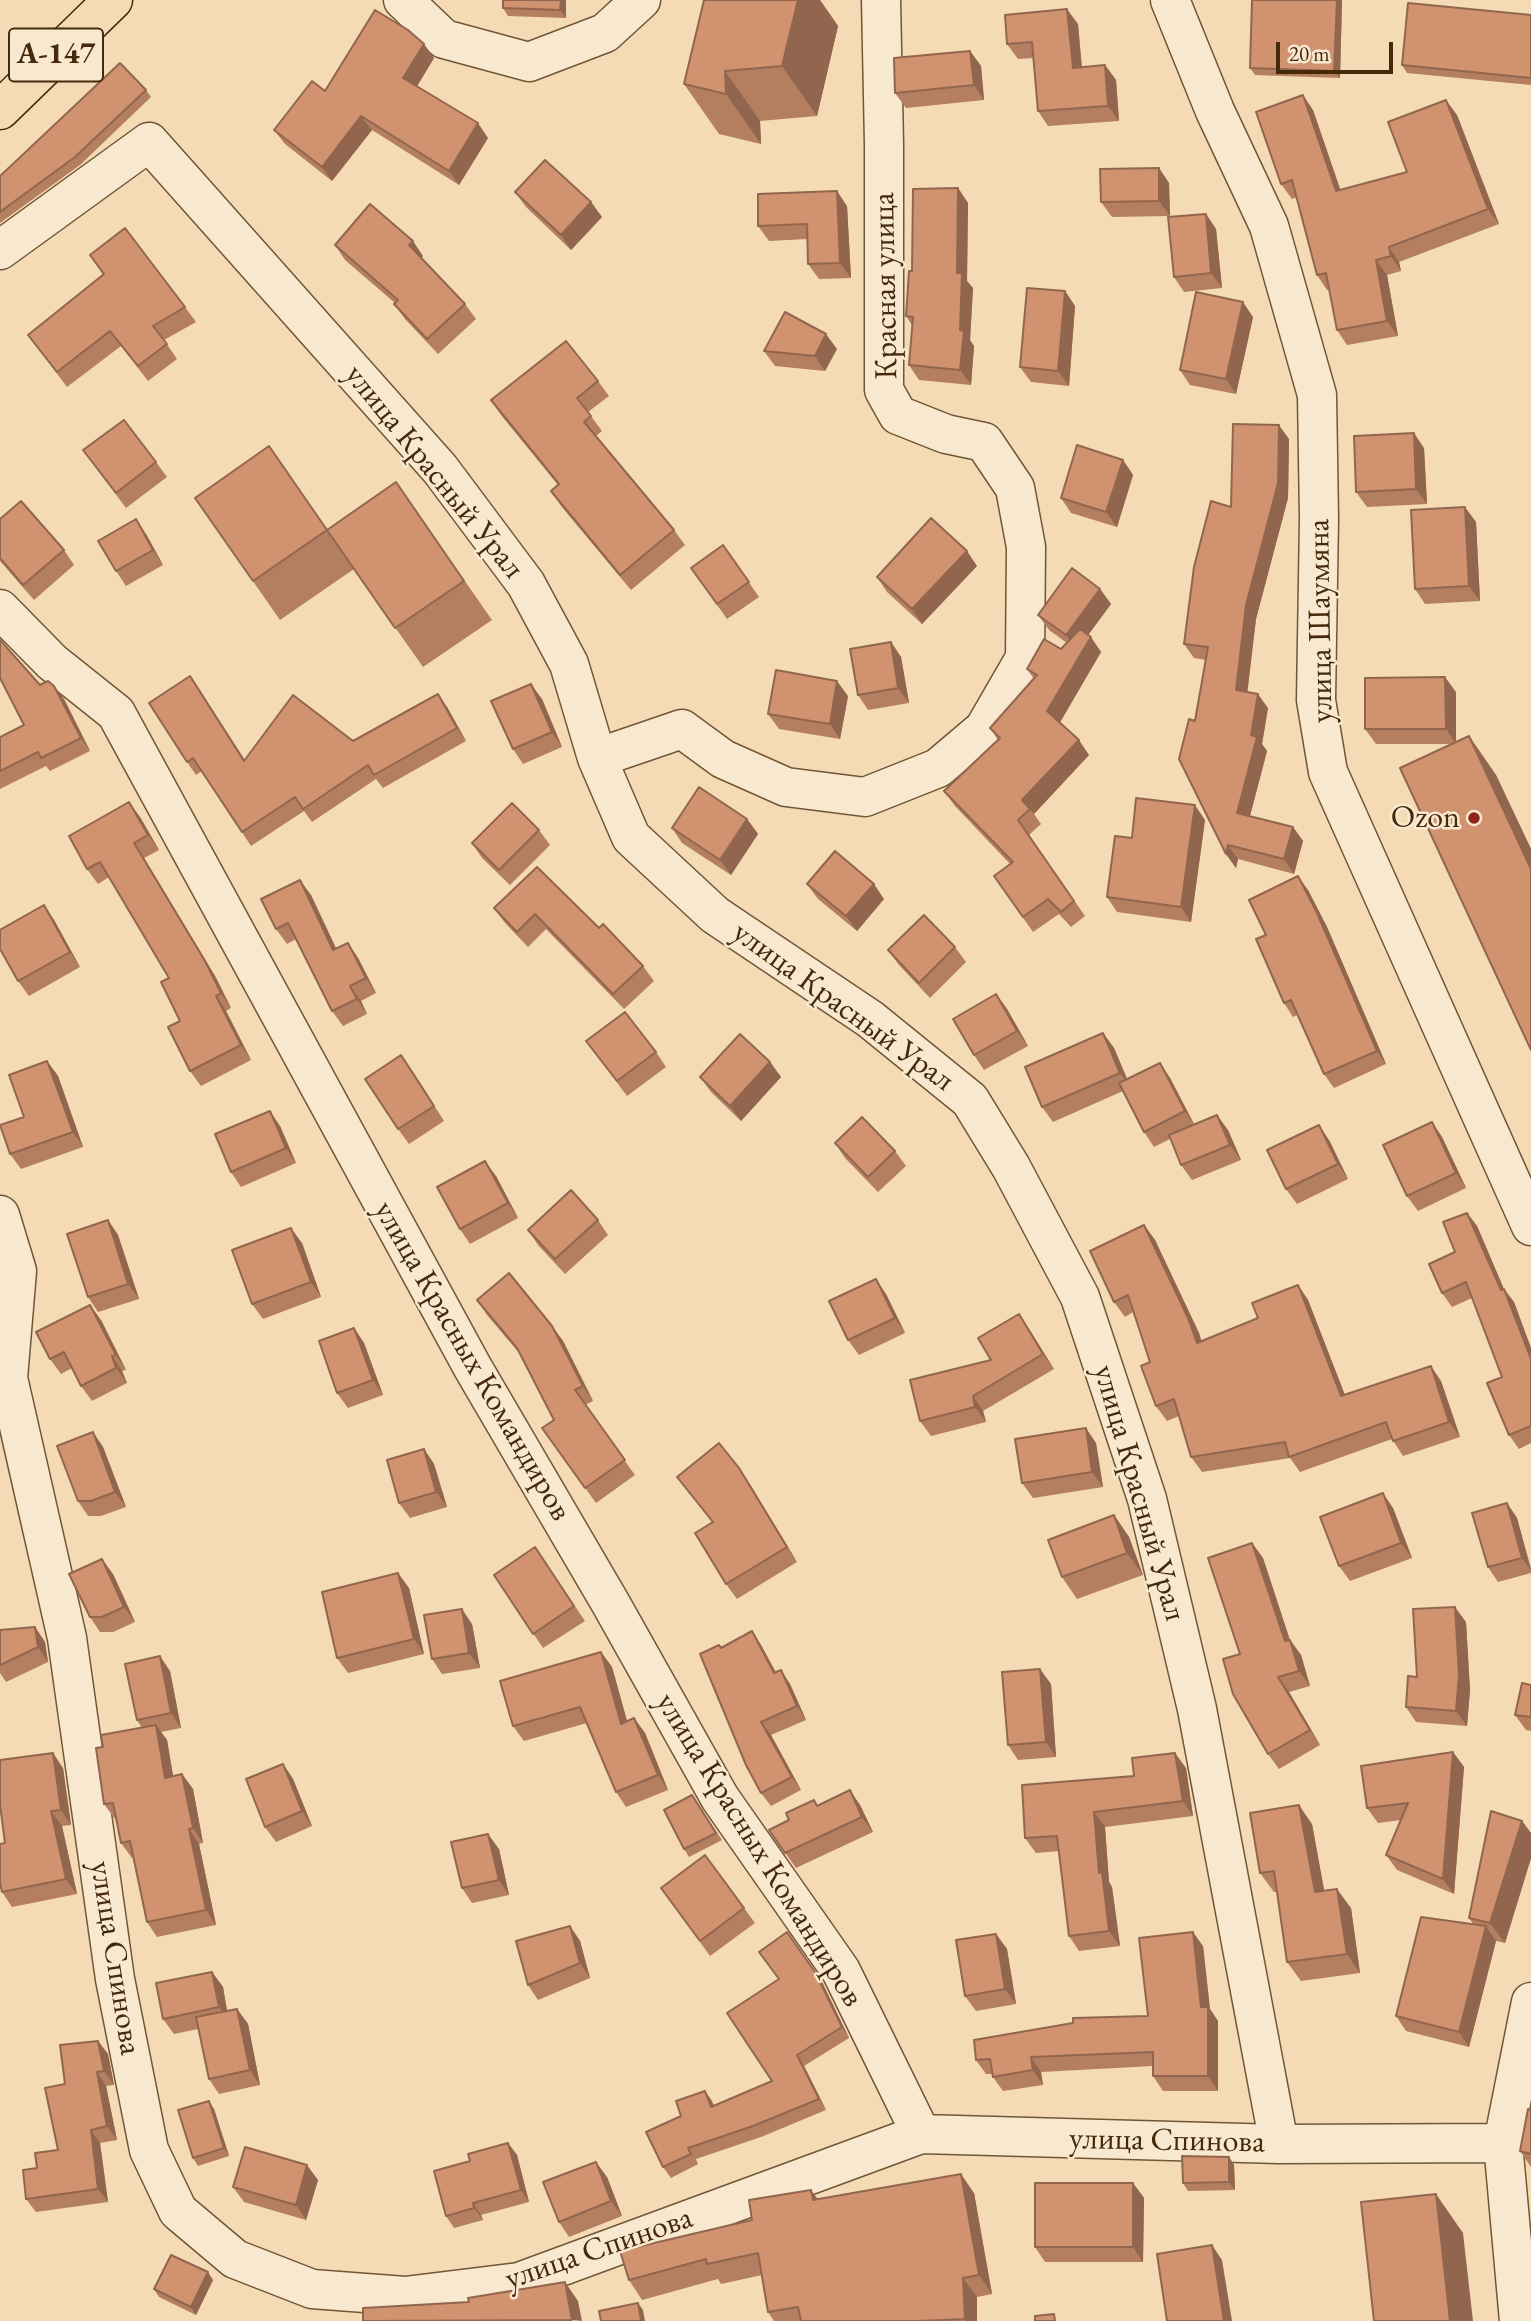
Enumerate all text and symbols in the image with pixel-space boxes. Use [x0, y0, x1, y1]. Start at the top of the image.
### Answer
road number: А-147 [9, 28, 103, 82]
scale bar [1279, 28, 1396, 72]
text: 20 m [1289, 40, 1330, 67]
street label: Красная улица [865, 192, 907, 380]
street label: улица Красный Урал [336, 357, 532, 587]
street label: улица Шаумяна [1300, 518, 1342, 724]
place label: Ozon [1391, 799, 1460, 837]
marker: Ozon [1466, 810, 1482, 826]
street label: улица Красный Урал [725, 914, 961, 1100]
street label: улица Красных Командиров [365, 1194, 579, 1528]
street label: улица Красный Урал [1084, 1360, 1194, 1626]
street label: улица Красных Командиров [647, 1686, 871, 2014]
street label: улица Спинова [81, 1858, 149, 2058]
street label: улица Спинова [1069, 2120, 1265, 2162]
street label: улица Спинова [500, 2199, 698, 2299]

